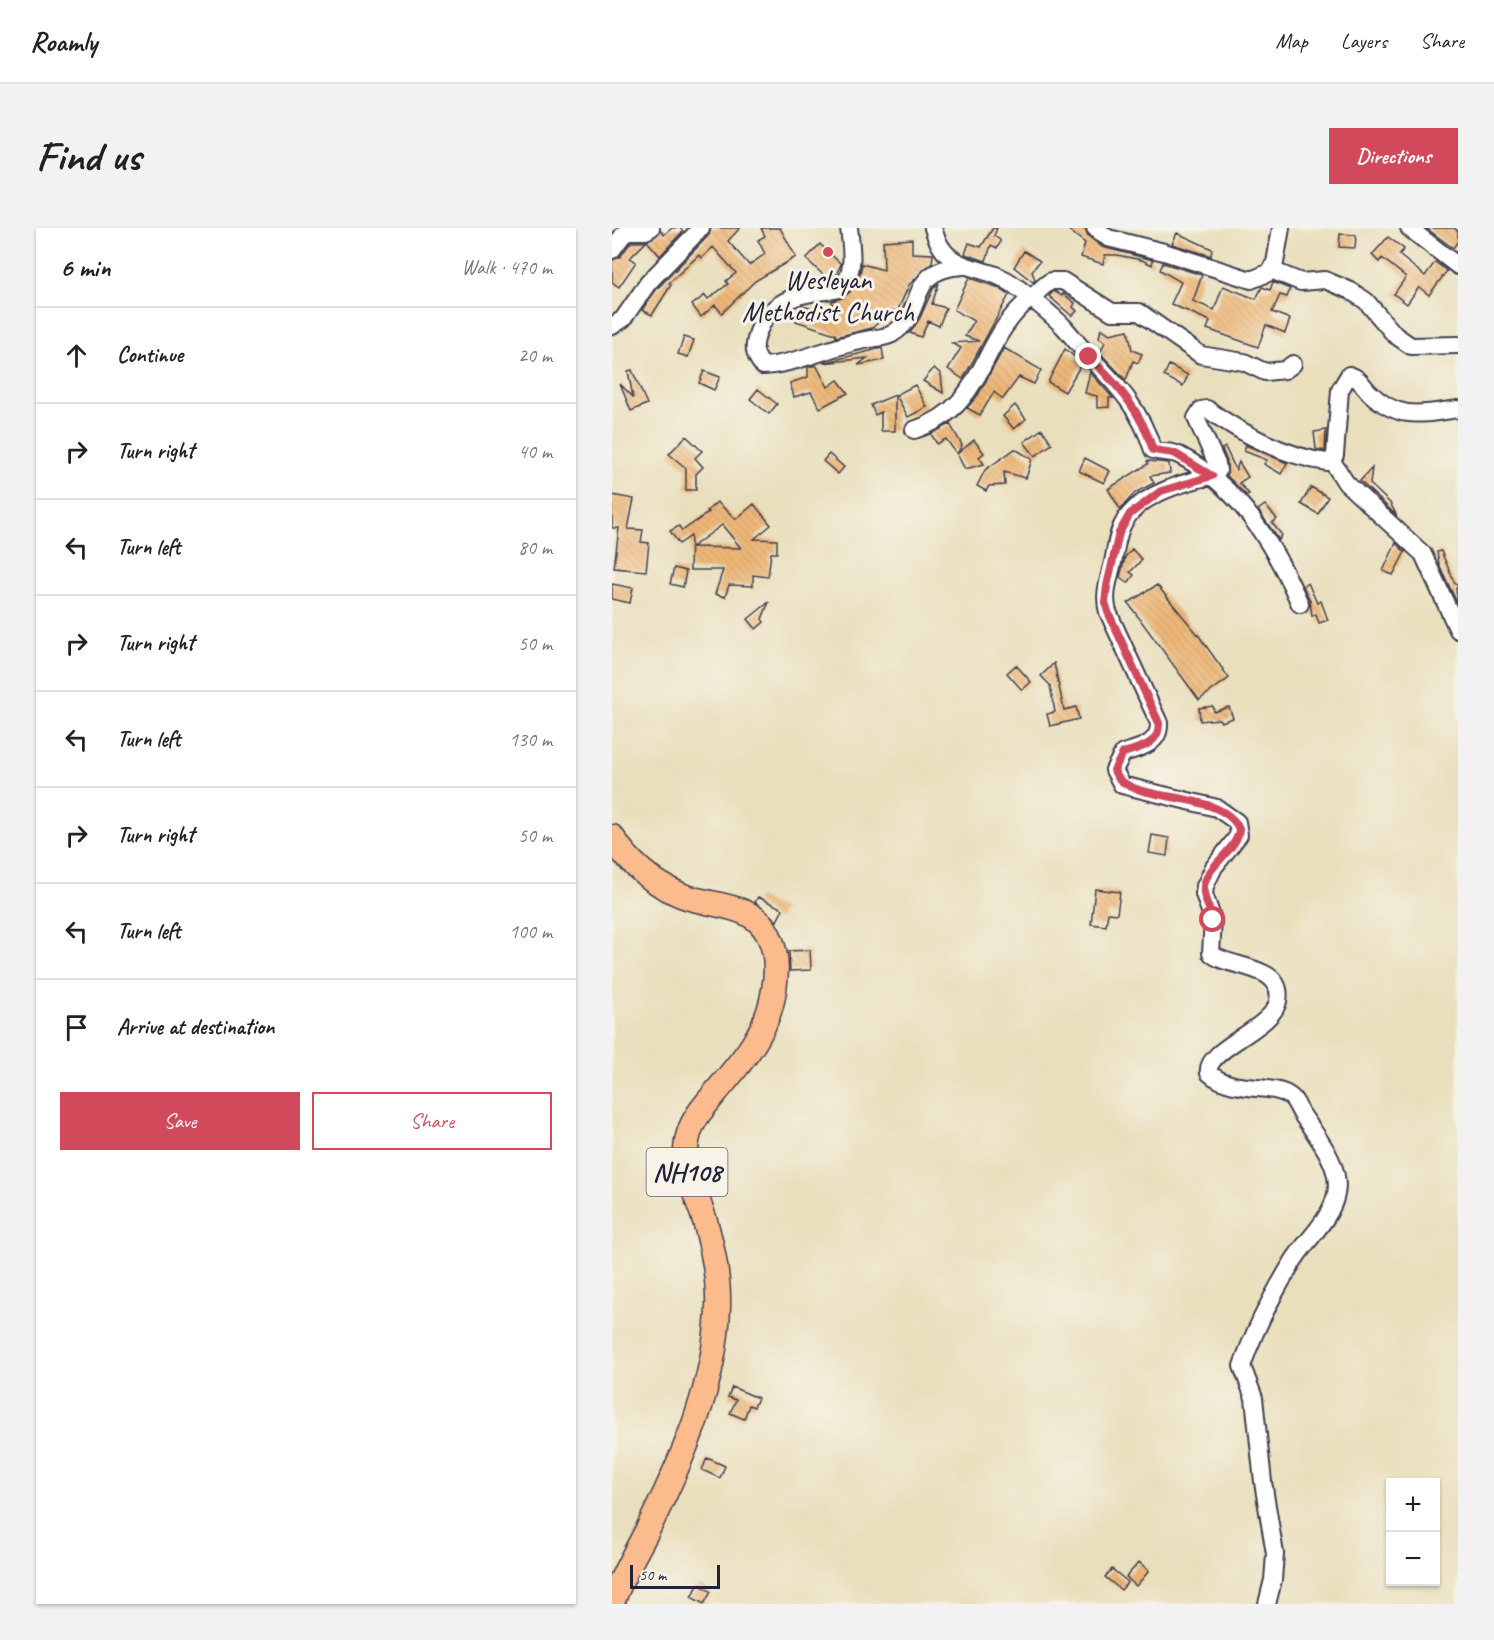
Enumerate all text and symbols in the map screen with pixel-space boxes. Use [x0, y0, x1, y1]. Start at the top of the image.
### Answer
text: Roamly [30, 24, 97, 59]
text: Map [1275, 28, 1308, 54]
text: Layers [1341, 28, 1387, 54]
text: Share [1420, 28, 1464, 54]
button: Directions [1329, 128, 1458, 184]
text: Find us [36, 130, 141, 183]
marker: Wesleyan Methodist Church [821, 245, 835, 259]
text: 6 min [60, 251, 110, 284]
text: Walk · 470 m [462, 255, 552, 280]
place label: Wesleyan Methodist Church [742, 262, 914, 329]
icon: ahead [60, 339, 93, 372]
text: Continue [117, 341, 183, 369]
text: 20 m [518, 343, 552, 368]
route end [1075, 343, 1101, 369]
icon: right [60, 435, 93, 468]
text: Turn right [117, 437, 194, 465]
text: 40 m [518, 439, 552, 464]
icon: left [60, 531, 93, 564]
text: Turn left [117, 533, 181, 561]
text: 80 m [518, 535, 552, 560]
icon: right [60, 627, 93, 660]
text: Turn right [117, 629, 194, 657]
text: 50 m [518, 631, 552, 656]
icon: left [60, 723, 93, 756]
text: Turn left [117, 725, 181, 753]
text: 130 m [509, 727, 552, 752]
icon: right [60, 819, 93, 852]
text: Turn right [117, 821, 194, 849]
text: 50 m [518, 823, 552, 848]
route start [1199, 906, 1225, 932]
icon: left [60, 915, 93, 948]
text: Turn left [117, 917, 181, 945]
text: 100 m [509, 919, 552, 944]
icon: arrive [60, 1011, 93, 1044]
text: Arrive at destination [117, 1013, 274, 1041]
button: Save [60, 1092, 300, 1150]
button: Share [312, 1092, 552, 1150]
road number: NH108 [646, 1148, 728, 1196]
map controls [1386, 1478, 1440, 1586]
button: + [1386, 1478, 1440, 1532]
button: − [1386, 1532, 1440, 1586]
scale bar [630, 1562, 720, 1590]
text: 50 m [639, 1565, 666, 1585]

